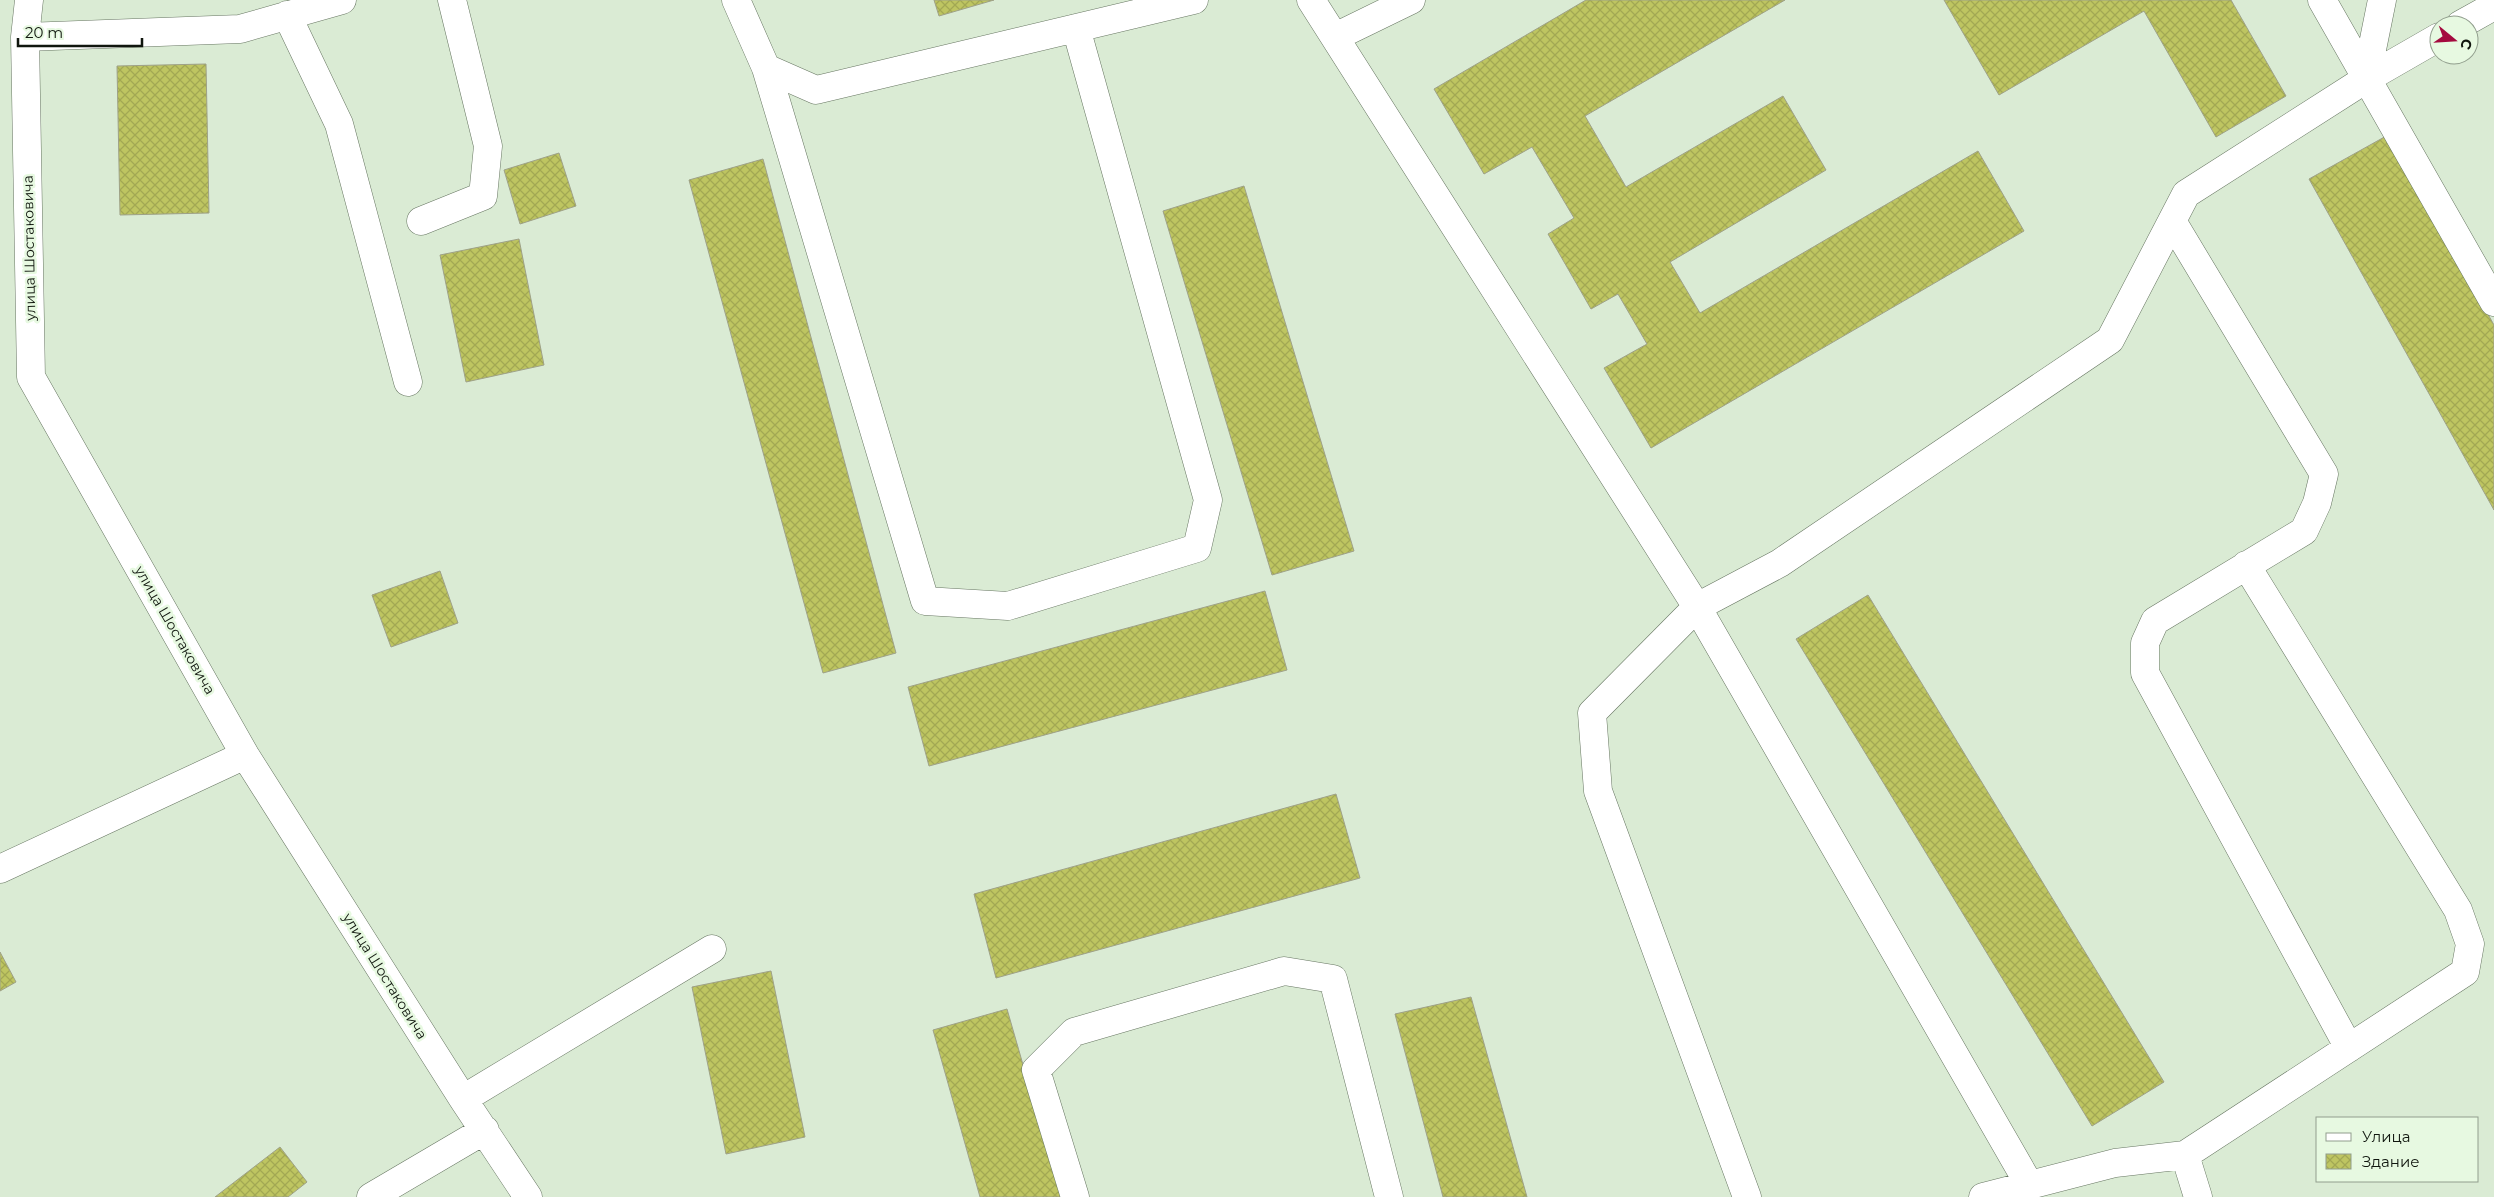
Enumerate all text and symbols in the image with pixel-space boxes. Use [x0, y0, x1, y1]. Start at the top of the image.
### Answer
scale bar [18, 15, 141, 47]
north arrow [2429, 15, 2479, 65]
text: 20 m [25, 23, 63, 42]
text: С [2456, 36, 2476, 52]
street label: улица Шостаковича [19, 175, 39, 322]
street label: улица Шостаковича [130, 562, 219, 698]
street label: улица Шостаковича [338, 909, 431, 1043]
legend [2316, 1117, 2479, 1182]
text: Улица [2362, 1127, 2410, 1146]
text: Здание [2362, 1152, 2420, 1171]

